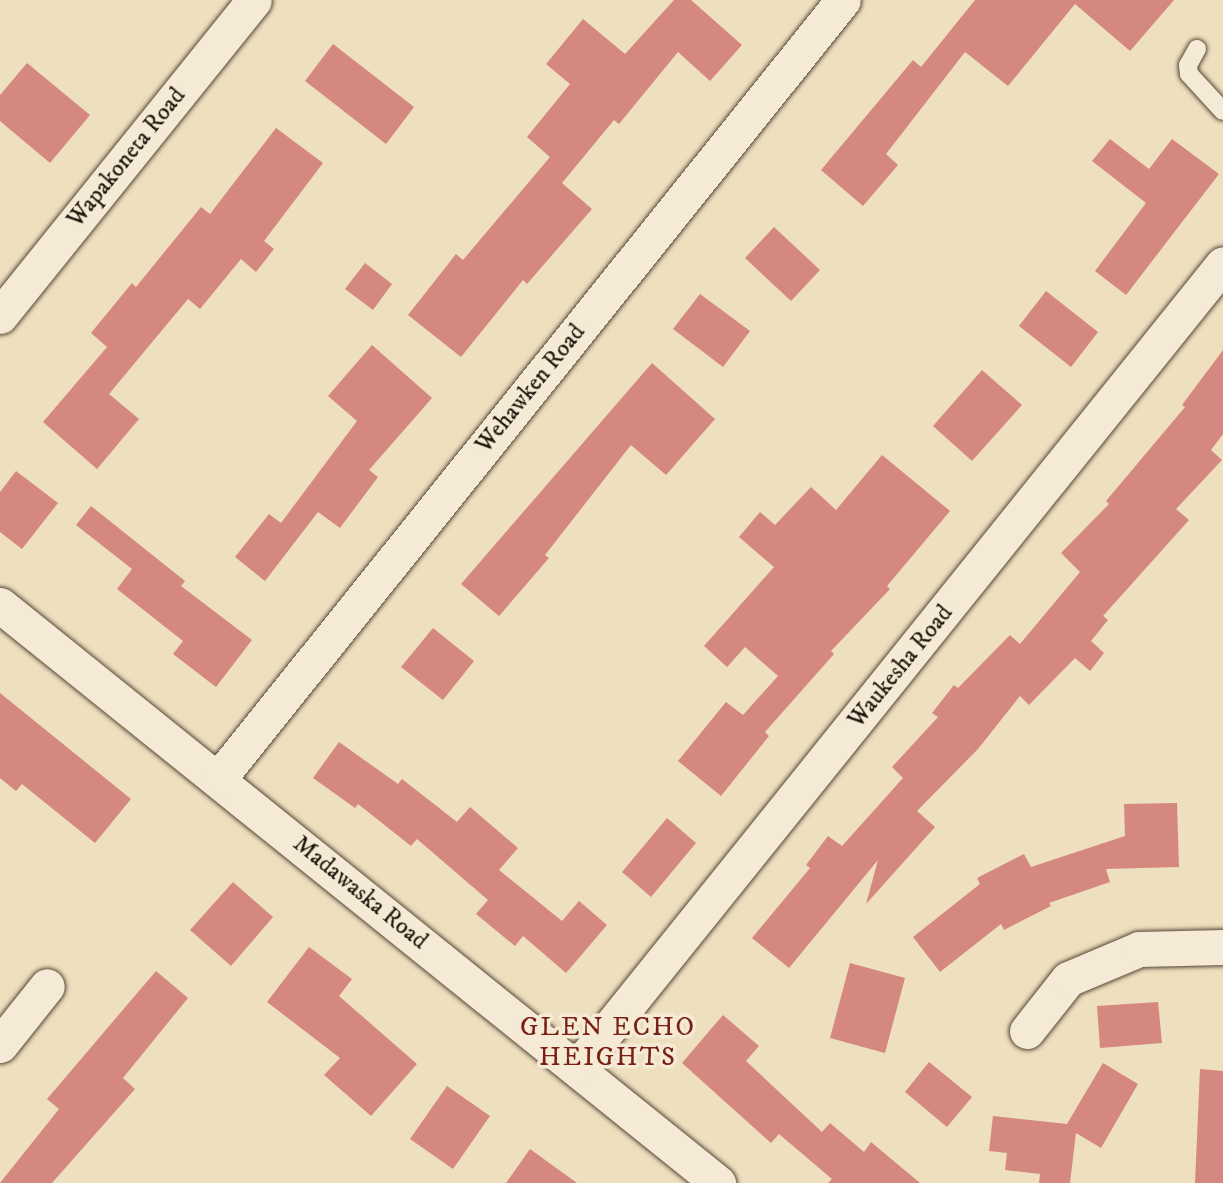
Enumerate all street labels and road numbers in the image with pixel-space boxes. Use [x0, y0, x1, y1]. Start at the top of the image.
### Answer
street label: Wapakoneta Road [62, 82, 192, 234]
street label: Wehawken Road [470, 319, 592, 459]
street label: Waukesha Road [843, 600, 959, 734]
street label: Madawaska Road [287, 830, 433, 956]

